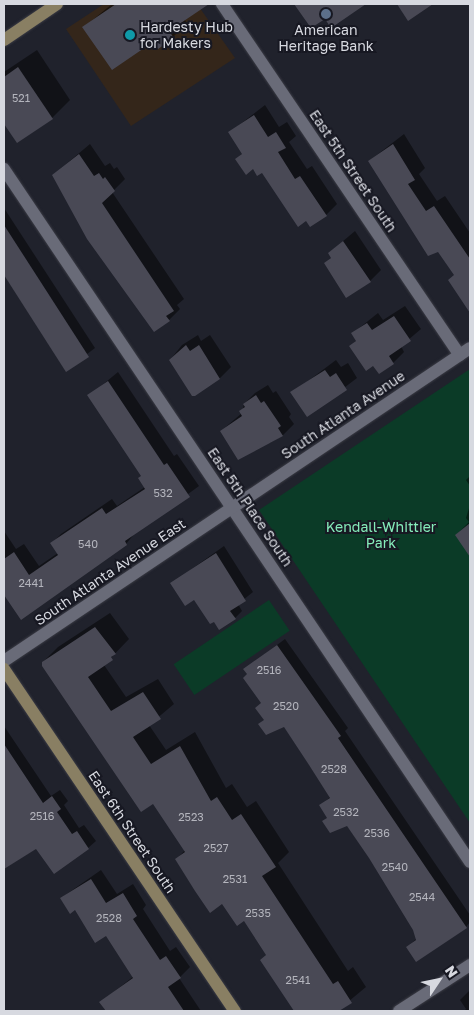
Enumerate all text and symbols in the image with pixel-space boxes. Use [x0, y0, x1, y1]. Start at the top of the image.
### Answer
marker: American Heritage Bank [320, 8, 332, 20]
place label: Hardesty Hub for Makers [140, 19, 233, 52]
place label: American Heritage Bank [278, 22, 374, 54]
marker: Hardesty Hub for Makers [124, 29, 136, 41]
house number: 521 [12, 91, 30, 105]
street label: East 5th Street South [306, 107, 400, 235]
street label: South Atlanta Avenue [278, 367, 408, 463]
street label: East 5th Place South [204, 444, 296, 570]
house number: 532 [153, 486, 173, 500]
street label: South Atlanta Avenue East [31, 515, 189, 629]
park label: Kendall-Whittier Park [326, 519, 436, 552]
house number: 540 [78, 537, 98, 551]
house number: 2441 [18, 576, 44, 590]
house number: 2516 [257, 663, 281, 677]
house number: 2520 [273, 699, 299, 713]
house number: 2528 [321, 762, 347, 776]
street label: East 6th Street South [85, 768, 179, 896]
house number: 2532 [333, 805, 359, 819]
house number: 2516 [30, 809, 54, 823]
house number: 2523 [178, 810, 204, 824]
house number: 2536 [364, 826, 390, 840]
house number: 2527 [204, 841, 228, 855]
house number: 2540 [382, 860, 408, 874]
house number: 2531 [223, 872, 247, 886]
house number: 2544 [409, 890, 435, 904]
house number: 2535 [245, 906, 271, 920]
house number: 2528 [96, 911, 122, 925]
north arrow [414, 955, 464, 1005]
text: N [442, 962, 462, 980]
house number: 2541 [286, 973, 310, 987]

